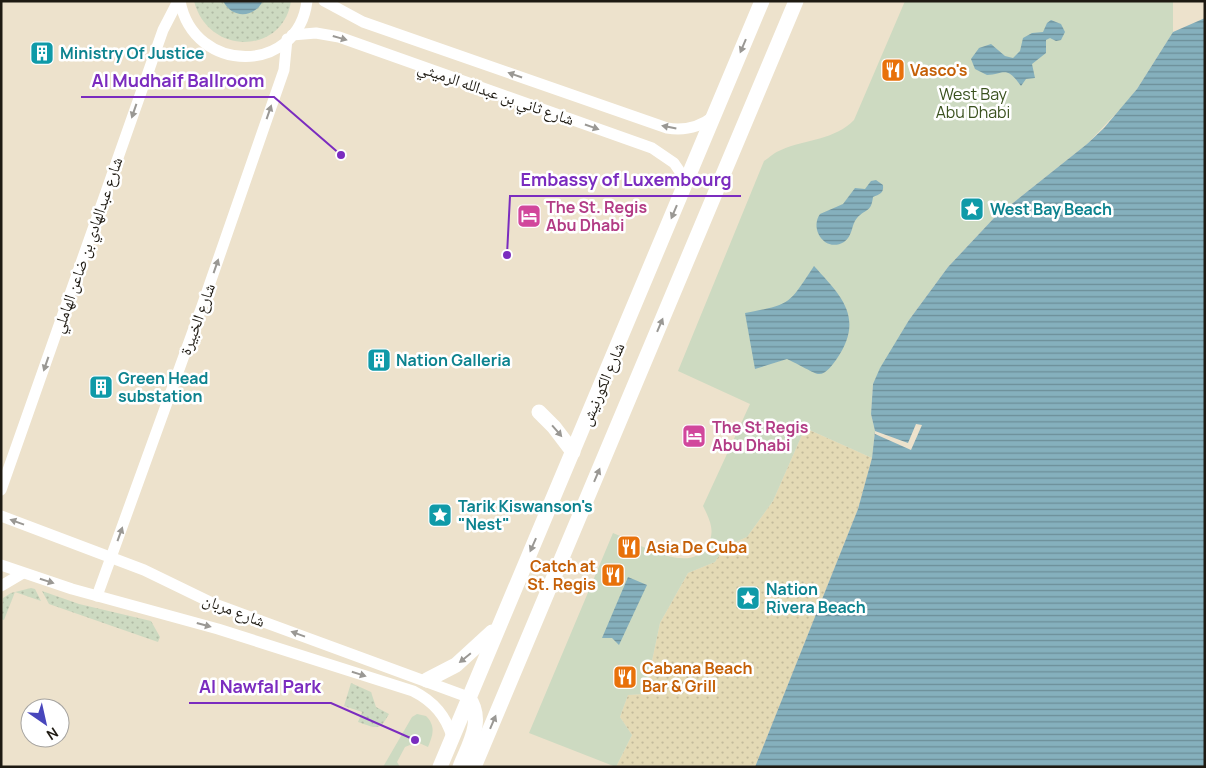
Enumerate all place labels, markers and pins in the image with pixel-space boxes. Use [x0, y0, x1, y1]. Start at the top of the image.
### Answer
building icon: Ministry Of Justice [29, 40, 55, 66]
place label: Ministry Of Justice [60, 42, 205, 64]
restaurant icon: Vasco's [880, 57, 906, 83]
place label: Vasco's [910, 59, 968, 81]
callout: Al Mudhaif Ballroom [81, 64, 274, 97]
callout: Embassy of Luxembourg [510, 163, 741, 196]
place label: The St. Regis Abu Dhabi [546, 196, 648, 236]
place icon: West Bay Beach [959, 196, 985, 222]
place label: West Bay Beach [990, 198, 1112, 220]
hotel icon: The St. Regis Abu Dhabi [516, 203, 542, 229]
building icon: Nation Galleria [366, 347, 392, 373]
place label: Nation Galleria [396, 349, 511, 371]
place label: Green Head substation [118, 367, 208, 407]
building icon: Green Head substation [88, 374, 114, 400]
place label: The St Regis Abu Dhabi [712, 416, 809, 456]
hotel icon: The St Regis Abu Dhabi [681, 423, 707, 449]
place label: Tarik Kiswanson's "Nest" [458, 495, 593, 535]
place icon: Tarik Kiswanson's "Nest" [427, 502, 453, 528]
restaurant icon: Asia De Cuba [616, 534, 642, 560]
place label: Asia De Cuba [646, 536, 747, 558]
place label: Catch at St. Regis [527, 555, 596, 595]
restaurant icon: Catch at St. Regis [600, 562, 626, 588]
place label: Nation Rivera Beach [766, 578, 866, 618]
place icon: Nation Rivera Beach [735, 585, 761, 611]
place label: Cabana Beach Bar & Grill [642, 657, 753, 697]
restaurant icon: Cabana Beach Bar & Grill [612, 664, 638, 690]
callout: Al Nawfal Park [189, 670, 331, 703]

